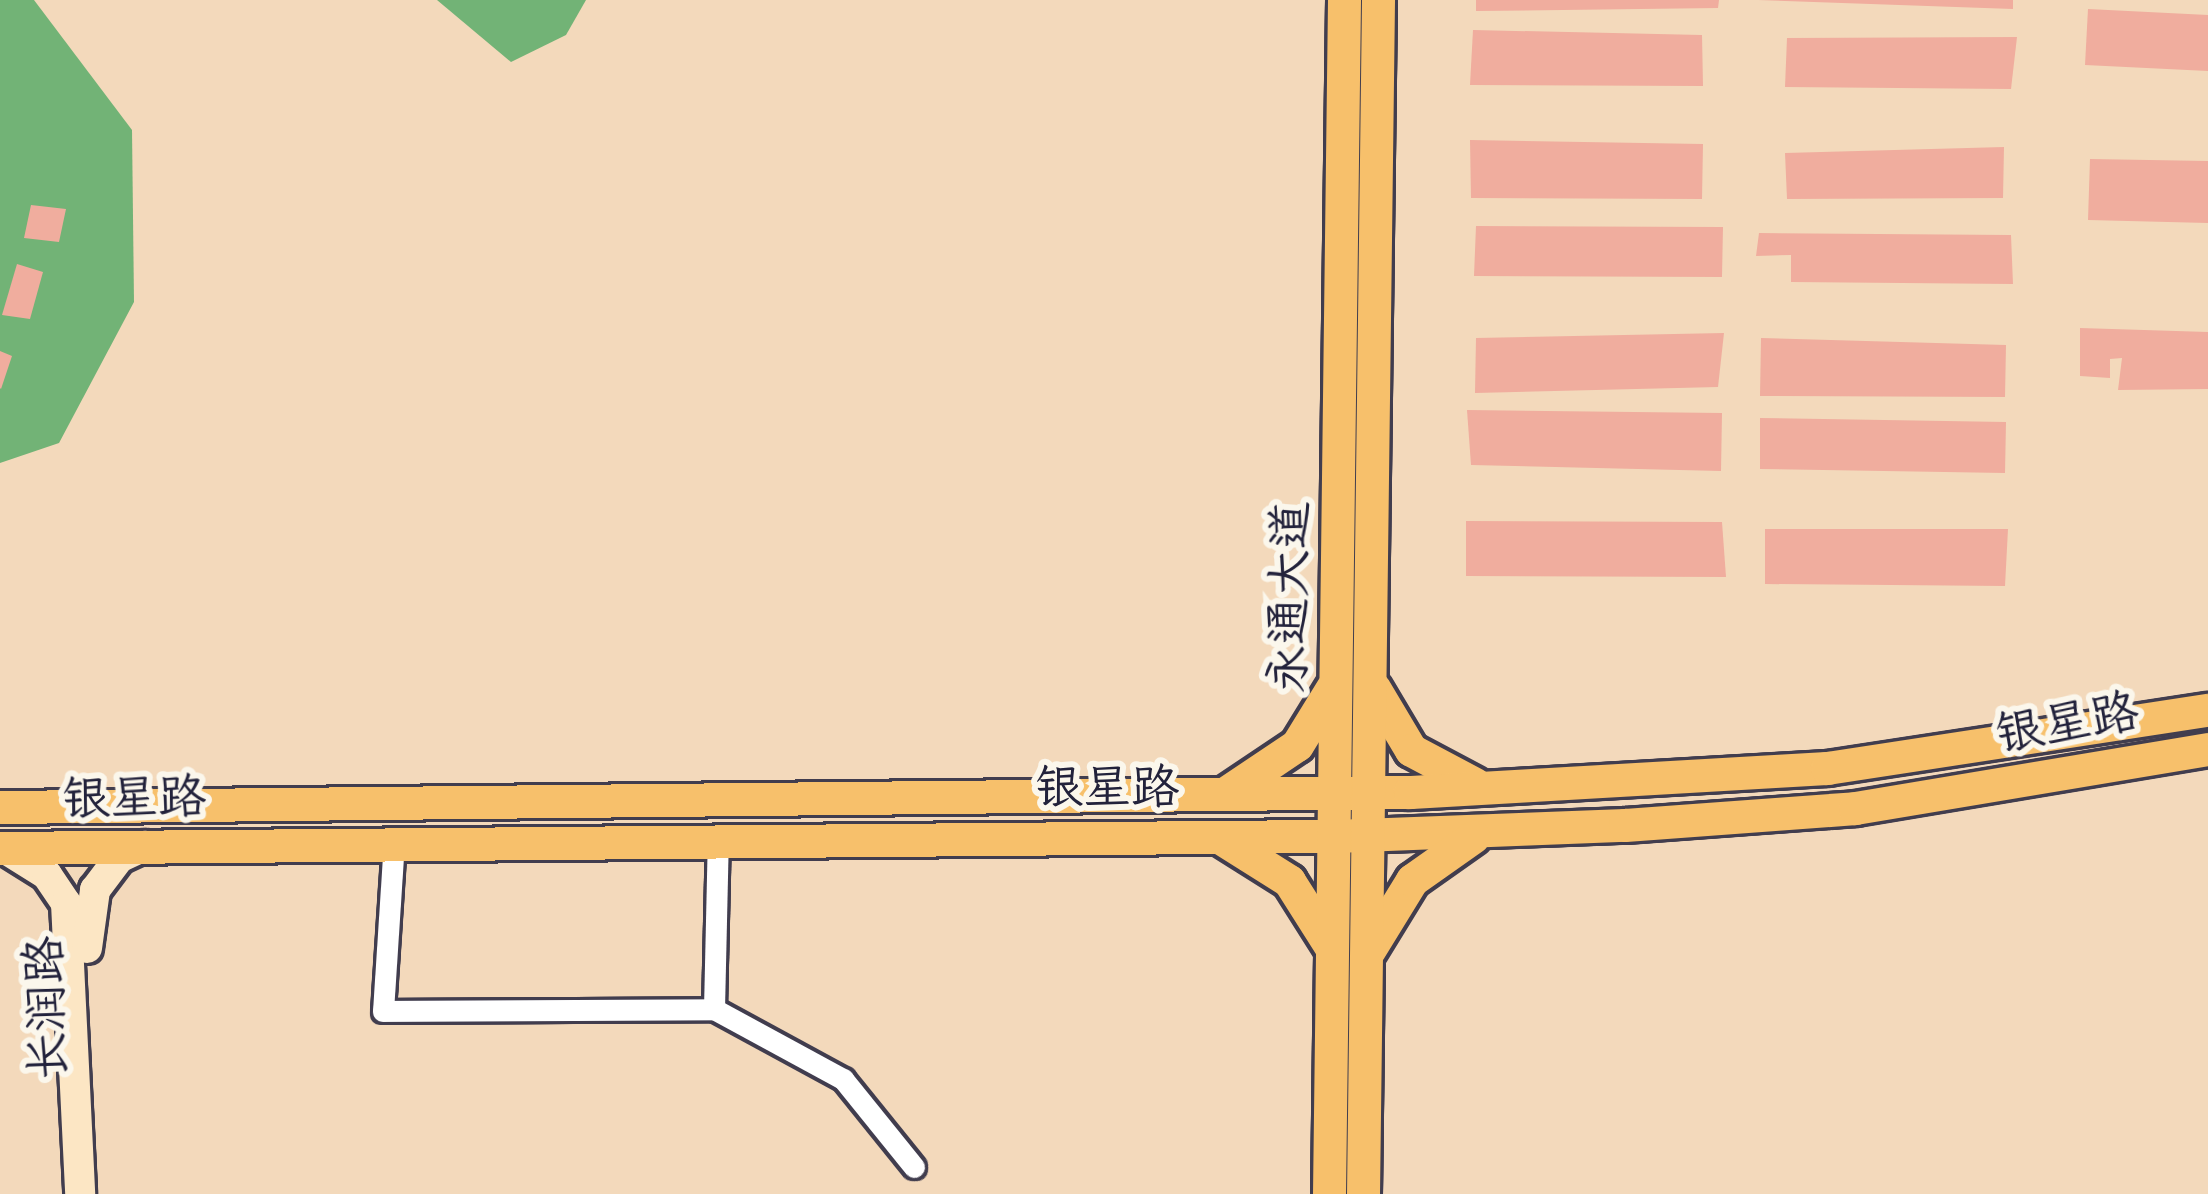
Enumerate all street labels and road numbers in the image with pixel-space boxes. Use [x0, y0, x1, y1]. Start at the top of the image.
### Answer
street label: 永通大道 [1259, 501, 1319, 693]
street label: 银星路 [1991, 682, 2143, 764]
street label: 银星路 [1035, 759, 1179, 817]
street label: 银星路 [62, 768, 206, 828]
street label: 长润路 [15, 935, 77, 1081]

